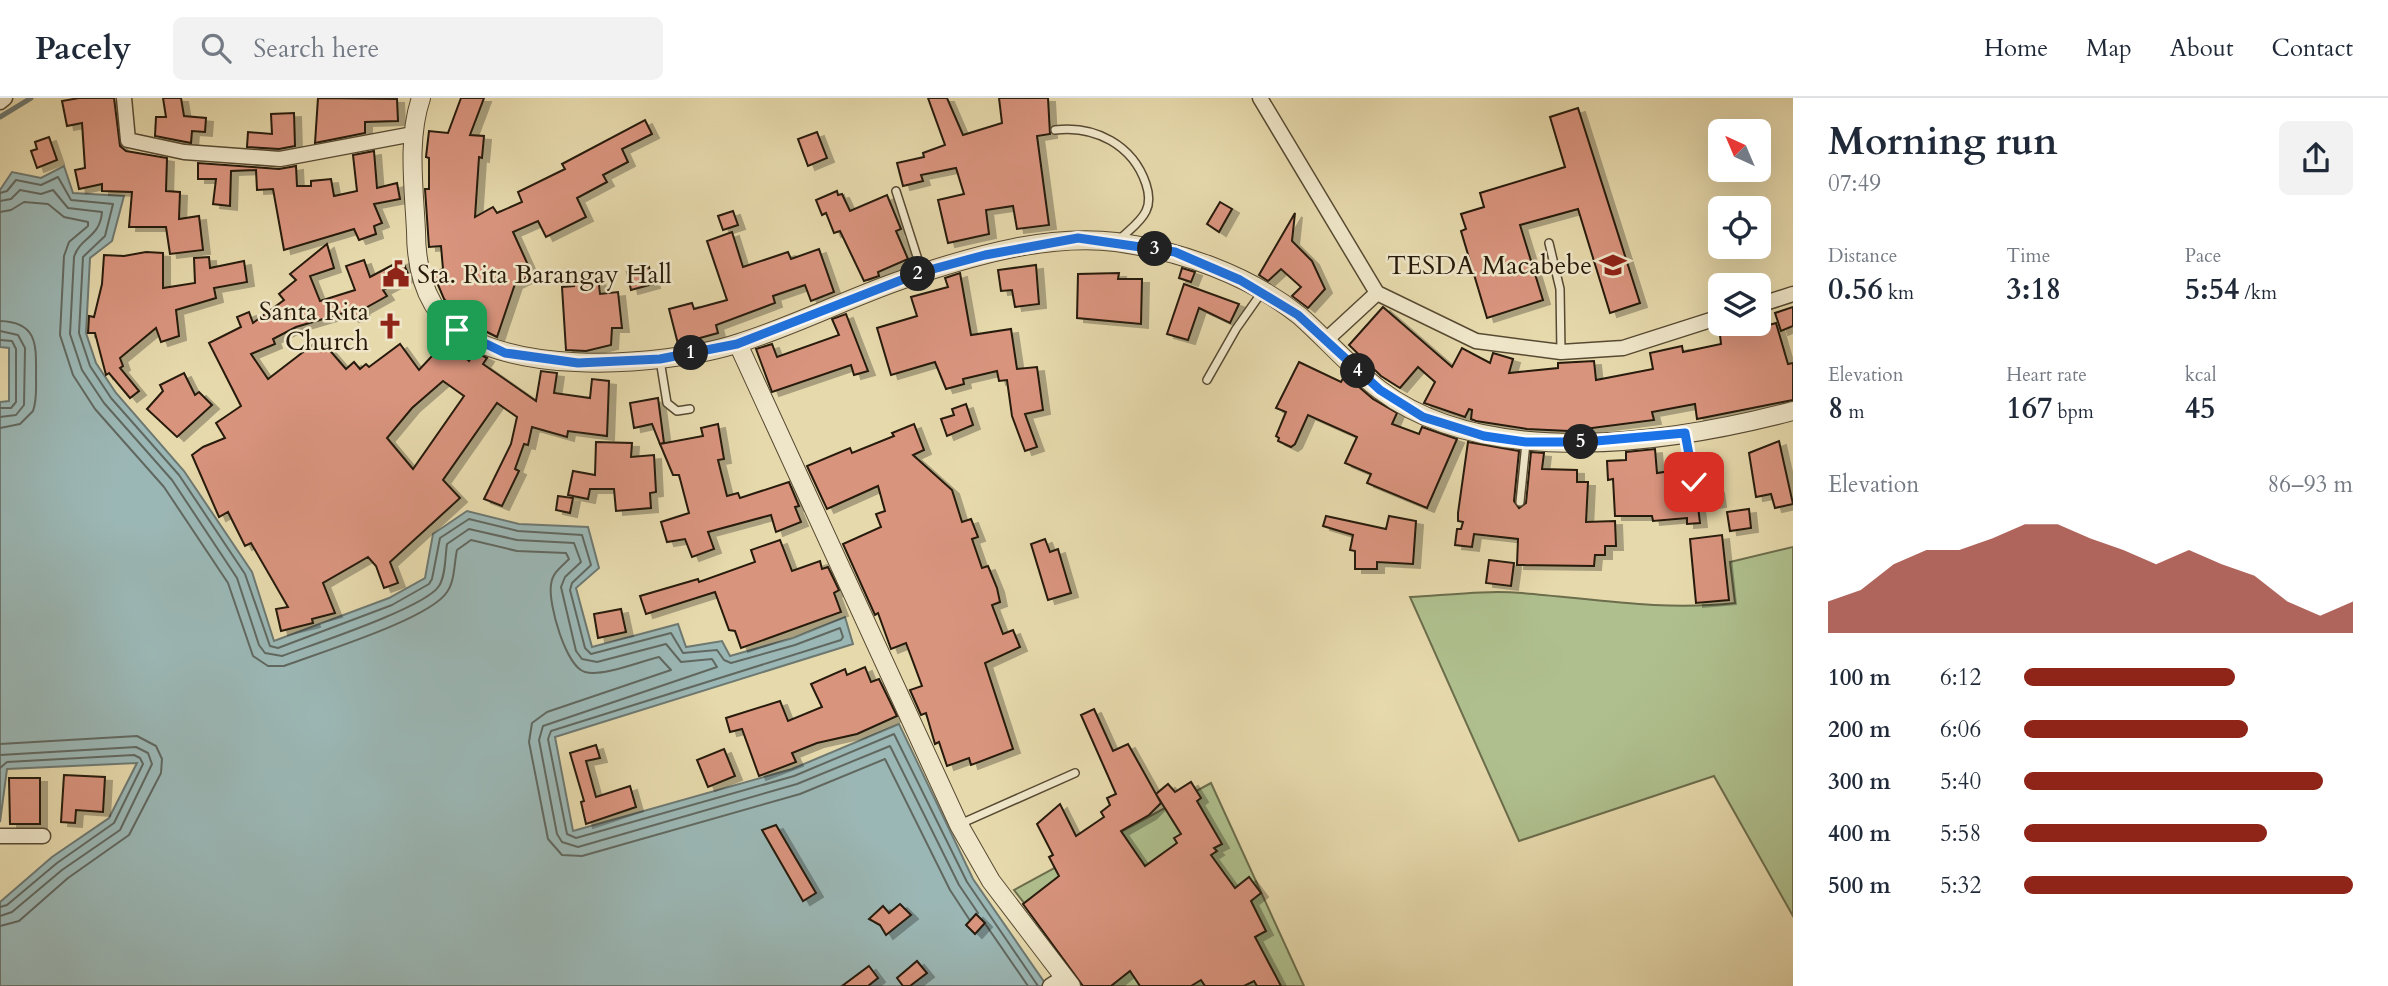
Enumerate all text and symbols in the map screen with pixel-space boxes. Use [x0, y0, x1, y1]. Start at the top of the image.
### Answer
search box [173, 17, 663, 80]
text: Pacely [35, 26, 131, 71]
icon: search [197, 29, 235, 67]
text: Search here [253, 31, 379, 66]
text: Home [1984, 32, 2048, 65]
text: Map [2086, 32, 2132, 65]
text: About [2170, 32, 2234, 65]
text: Contact [2272, 32, 2353, 65]
text: Morning run [1828, 116, 2058, 168]
north arrow [1708, 119, 1771, 182]
map controls [1708, 119, 1771, 336]
button: share [2279, 121, 2353, 195]
text: 07:49 [1828, 168, 1881, 199]
button: locate [1708, 196, 1771, 259]
pin: 3 [1138, 232, 1172, 266]
text: 3 [1150, 235, 1159, 261]
text: Distance [1828, 243, 1897, 269]
text: Time [2006, 243, 2050, 269]
text: Pace [2185, 243, 2221, 269]
place label: TESDA Macabebe [1387, 248, 1592, 283]
school or university icon: TESDA Macabebe [1598, 250, 1628, 280]
pin: 2 [900, 256, 936, 292]
place label: Sta. Rita Barangay Hall [417, 257, 672, 292]
public building icon: Sta. Rita Barangay Hall [381, 259, 411, 289]
text: 2 [913, 260, 922, 286]
text: 0.56 [1828, 269, 1883, 310]
text: 3:18 [2006, 269, 2061, 310]
text: 5:54 [2185, 269, 2239, 310]
button: layers [1708, 273, 1771, 336]
text: km [1883, 280, 1914, 306]
text: /km [2239, 280, 2277, 306]
place label: Santa Rita Church [259, 294, 369, 359]
pin [427, 300, 487, 360]
church icon: Santa Rita Church [375, 311, 405, 341]
icon: arrive [438, 311, 476, 349]
pin: 1 [674, 336, 708, 370]
text: 1 [686, 339, 695, 365]
pin: 4 [1340, 354, 1376, 388]
text: 4 [1353, 357, 1362, 383]
text: Elevation [1828, 362, 1903, 388]
text: Heart rate [2006, 362, 2087, 388]
text: kcal [2185, 362, 2217, 388]
text: 8 [1828, 388, 1843, 429]
text: 167 [2006, 388, 2052, 429]
text: 45 [2185, 388, 2215, 429]
text: m [1843, 399, 1865, 425]
text: bpm [2052, 399, 2094, 425]
pin: 5 [1564, 424, 1598, 460]
text: 5 [1576, 428, 1585, 454]
pin [1664, 452, 1724, 512]
icon: check [1675, 463, 1713, 501]
text: Elevation [1828, 469, 1919, 500]
text: 86–93 m [2268, 469, 2353, 500]
text: 100 m [1828, 662, 1891, 693]
text: 6:12 [1940, 662, 1981, 693]
text: 200 m [1828, 714, 1891, 745]
text: 6:06 [1940, 714, 1981, 745]
text: 300 m [1828, 766, 1891, 797]
text: 5:40 [1940, 766, 1981, 797]
text: 400 m [1828, 818, 1891, 849]
text: 5:58 [1940, 818, 1981, 849]
text: 500 m [1828, 870, 1891, 901]
text: 5:32 [1940, 870, 1981, 901]

